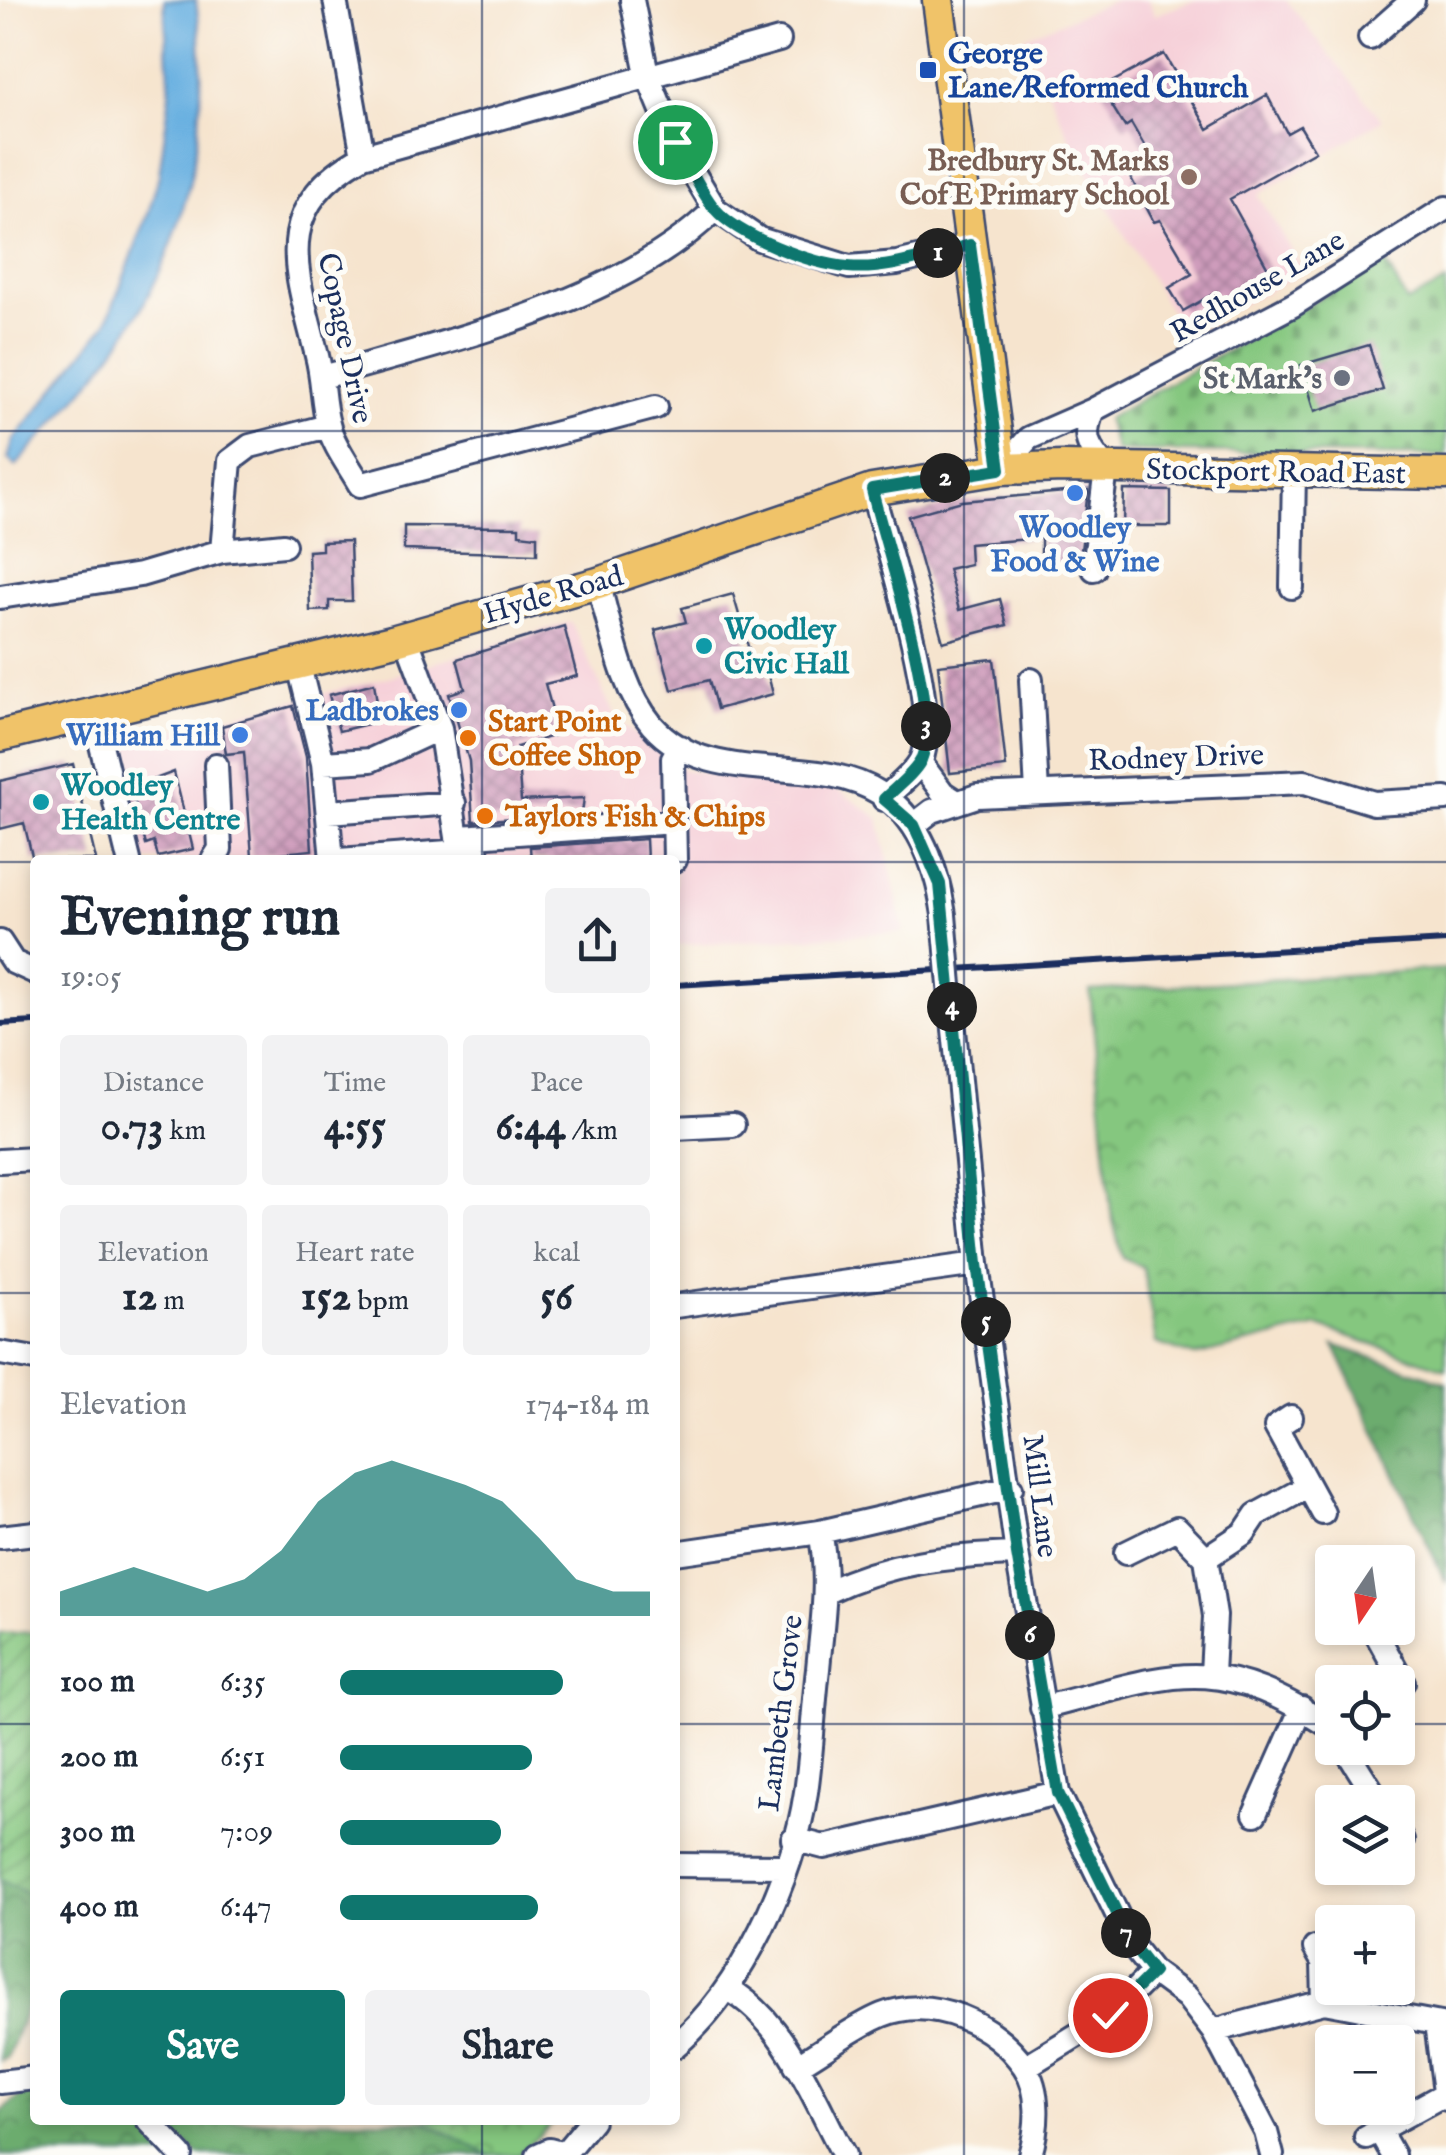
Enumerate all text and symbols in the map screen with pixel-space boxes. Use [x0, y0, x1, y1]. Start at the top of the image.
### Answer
place label: George Lane/Reformed Church [948, 36, 1250, 108]
marker: George Lane/Reformed Church [917, 59, 939, 81]
pin [633, 100, 718, 185]
icon: arrive [648, 115, 703, 170]
place label: Bredbury St. Marks CofE Primary School [900, 143, 1170, 215]
marker: Bredbury St. Marks CofE Primary School [1178, 166, 1200, 188]
street label: Redhouse Lane [1164, 223, 1352, 353]
pin: 1 [913, 228, 963, 278]
text: 1 [933, 235, 943, 270]
street label: Copage Drive [307, 250, 381, 427]
place label: St Mark's [1203, 361, 1322, 399]
marker: St Mark's [1331, 367, 1353, 389]
street label: Stockport Road East [1146, 452, 1406, 494]
pin: 2 [920, 453, 970, 503]
text: 2 [938, 460, 952, 495]
marker: Woodley Food & Wine [1064, 482, 1086, 504]
place label: Woodley Food & Wine [990, 510, 1160, 582]
street label: Hyde Road [479, 558, 629, 634]
place label: Woodley Civic Hall [723, 612, 850, 684]
marker: Woodley Civic Hall [693, 635, 715, 657]
place label: Ladbrokes [306, 693, 439, 731]
marker: Ladbrokes [448, 699, 470, 721]
pin: 3 [901, 701, 951, 751]
place label: Start Point Coffee Shop [488, 704, 641, 776]
text: 3 [921, 708, 931, 743]
place label: William Hill [65, 718, 221, 756]
marker: William Hill [229, 724, 251, 746]
marker: Start Point Coffee Shop [457, 727, 479, 749]
street label: Rodney Drive [1088, 737, 1265, 781]
place label: Woodley Health Centre [60, 768, 241, 840]
marker: Woodley Health Centre [30, 791, 52, 813]
place label: Taylors Fish & Chips [504, 799, 765, 837]
marker: Taylors Fish & Chips [474, 805, 496, 827]
text: Evening run [60, 884, 340, 954]
button: share [545, 888, 650, 993]
text: 19:05 [60, 957, 122, 998]
pin: 4 [927, 982, 977, 1032]
text: 4 [945, 989, 959, 1024]
text: Distance [103, 1066, 204, 1101]
text: Time [324, 1066, 386, 1101]
text: Pace [530, 1066, 583, 1101]
text: 0.73 [101, 1101, 163, 1154]
text: 4:55 [324, 1101, 386, 1154]
text: 6:44 [496, 1101, 566, 1154]
text: km [163, 1114, 206, 1149]
text: /km [566, 1114, 618, 1149]
text: Elevation [98, 1236, 209, 1271]
text: Heart rate [295, 1236, 415, 1271]
text: kcal [533, 1236, 580, 1271]
text: 12 [122, 1271, 157, 1324]
text: 152 [301, 1271, 351, 1324]
text: 56 [540, 1271, 573, 1324]
text: m [157, 1284, 185, 1319]
text: bpm [351, 1284, 409, 1319]
pin: 5 [961, 1297, 1011, 1347]
text: 5 [981, 1304, 991, 1339]
text: Elevation [60, 1385, 187, 1426]
text: 174–184 m [525, 1385, 650, 1426]
street label: Mill Lane [1013, 1433, 1065, 1560]
north arrow [1315, 1545, 1415, 1645]
map controls [1315, 1545, 1415, 2125]
pin: 6 [1005, 1610, 1055, 1660]
street label: Lambeth Grove [751, 1613, 813, 1814]
text: 6 [1024, 1617, 1036, 1652]
text: 100 m [60, 1662, 135, 1703]
text: 6:35 [220, 1662, 265, 1703]
button: locate [1315, 1665, 1415, 1765]
text: 200 m [60, 1737, 138, 1778]
text: 6:51 [220, 1737, 265, 1778]
button: layers [1315, 1785, 1415, 1885]
text: 300 m [60, 1812, 135, 1853]
text: 7:09 [220, 1812, 273, 1853]
text: 400 m [60, 1887, 139, 1928]
text: 6:47 [220, 1887, 272, 1928]
button: + [1315, 1905, 1415, 2005]
pin: 7 [1101, 1908, 1151, 1958]
text: 7 [1119, 1915, 1133, 1950]
pin [1068, 1973, 1153, 2058]
icon: check [1083, 1988, 1138, 2043]
button: Save [60, 1990, 345, 2105]
button: Share [365, 1990, 650, 2105]
button: − [1315, 2025, 1415, 2125]

